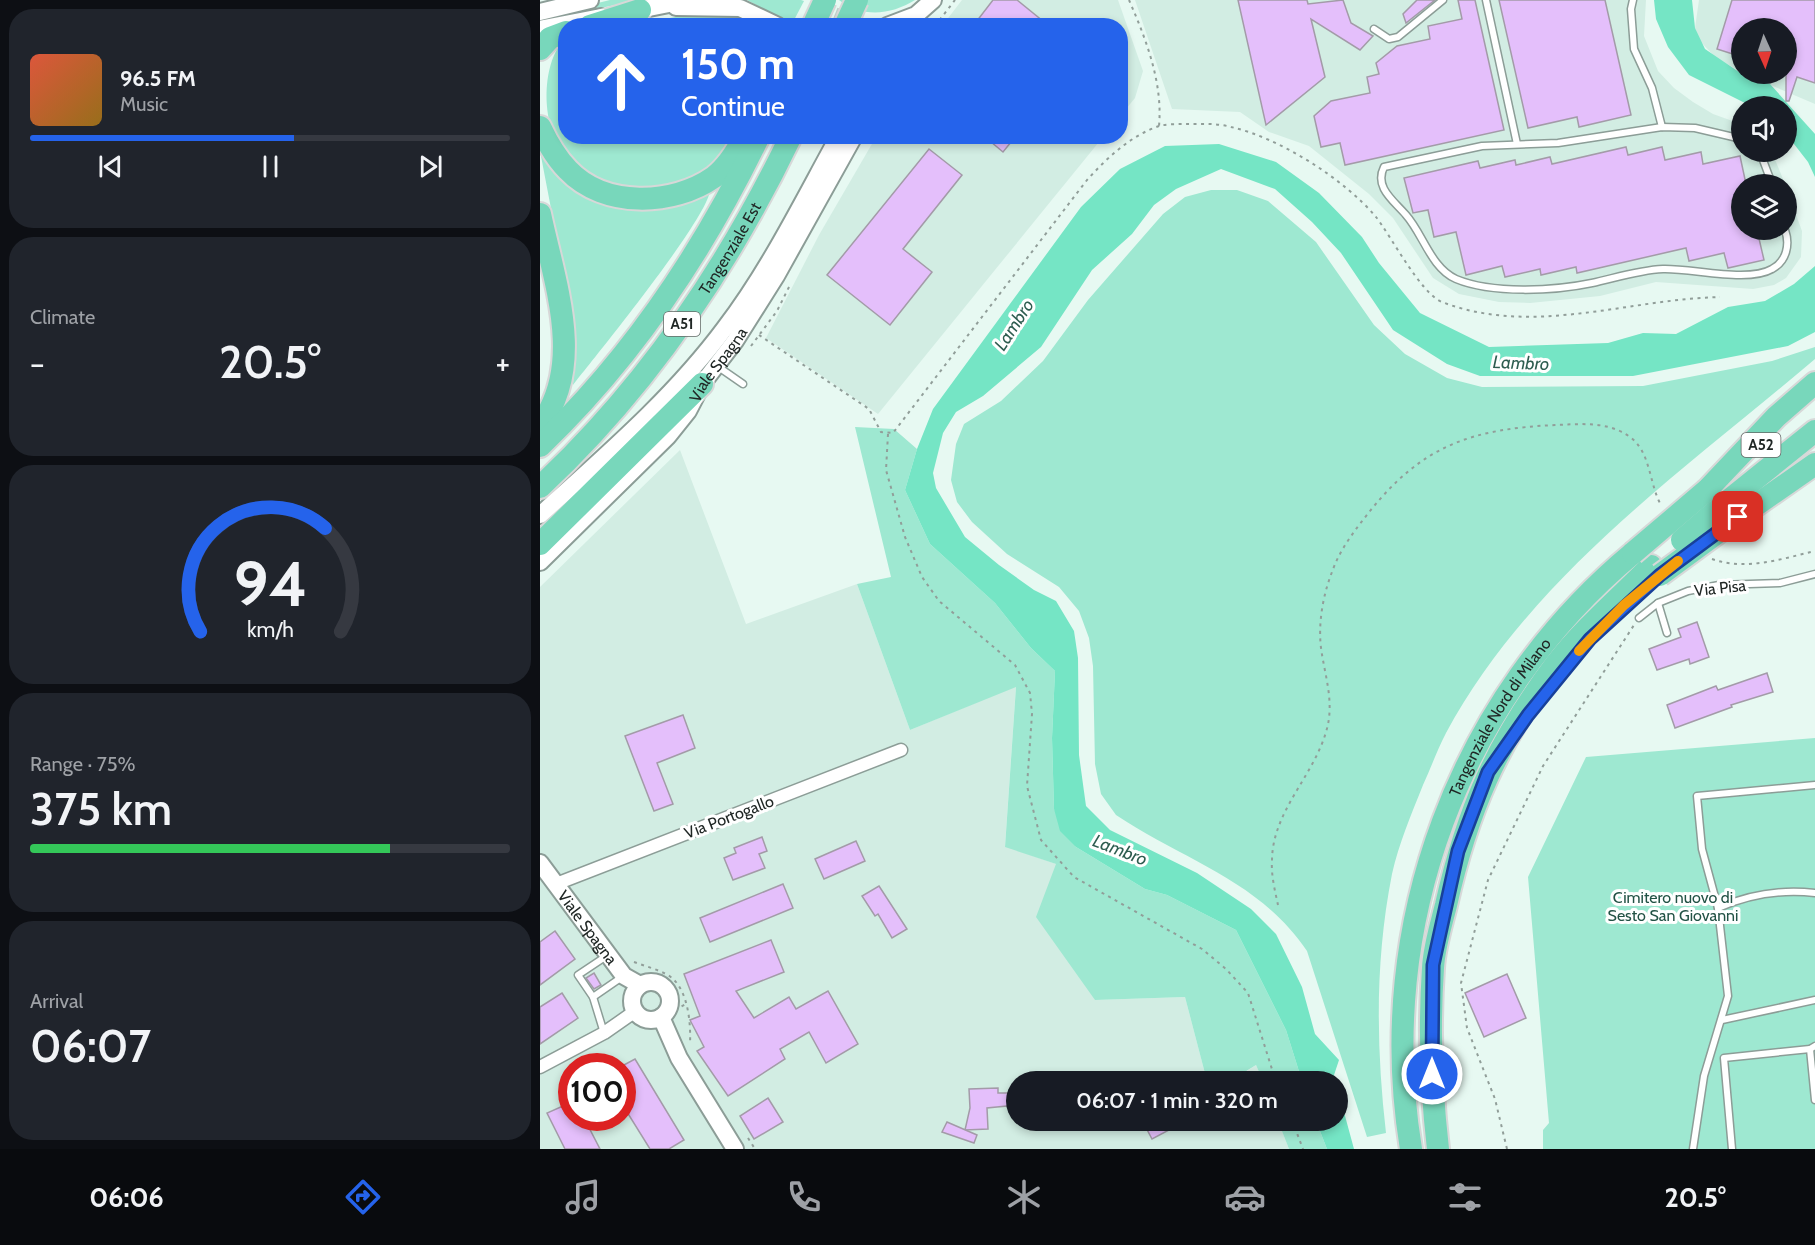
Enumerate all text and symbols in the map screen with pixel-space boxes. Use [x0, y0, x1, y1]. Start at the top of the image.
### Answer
north arrow [1731, 18, 1797, 84]
map controls [1731, 18, 1797, 240]
text: 150 m [681, 38, 795, 90]
icon: ahead [582, 42, 660, 120]
text: 96.5 FM [120, 65, 196, 92]
text: Continue [681, 90, 785, 123]
text: Music [120, 92, 168, 116]
button: sound [1731, 96, 1797, 162]
icon: previous [94, 150, 127, 183]
icon: pause [254, 150, 287, 183]
icon: next [414, 150, 447, 183]
button: layers [1731, 174, 1797, 240]
street label: Tangenziale Est [695, 198, 765, 298]
water label: Lambro [989, 295, 1039, 355]
text: Climate [30, 305, 95, 329]
road number: A51 [664, 312, 700, 336]
street label: Viale Spagna [685, 323, 751, 405]
text: 20.5° [219, 335, 321, 389]
text: − [30, 343, 45, 383]
text: + [495, 343, 510, 383]
water label: Lambro [1492, 351, 1550, 375]
road number: A52 [1742, 433, 1780, 457]
pin [1712, 491, 1763, 542]
icon: arrive [1721, 500, 1754, 533]
text: 94 [233, 546, 307, 622]
street label: Via Pisa [1693, 576, 1747, 600]
text: km/h [247, 616, 293, 642]
street label: Tangenziale Nord di Milano [1445, 634, 1555, 799]
text: Range · 75% [30, 752, 136, 776]
text: 375 km [30, 782, 172, 836]
street label: Via Portogallo [682, 791, 776, 843]
water label: Lambro [1090, 830, 1150, 870]
street label: Viale Spagna [554, 886, 622, 968]
park label: Cimitero nuovo di Sesto San Giovanni [1608, 888, 1738, 925]
text: Arrival [30, 989, 83, 1013]
text: 06:07 [30, 1019, 151, 1073]
position arrow [1400, 1042, 1464, 1106]
speed limit sign: 100 [558, 1053, 636, 1131]
text: 06:07 · 1 min · 320 m [1076, 1087, 1278, 1114]
icon: directions [342, 1176, 384, 1218]
icon: music [562, 1176, 604, 1218]
icon: phone [783, 1176, 825, 1218]
icon: climate [1003, 1176, 1045, 1218]
icon: car [1224, 1176, 1266, 1218]
icon: filters [1444, 1176, 1486, 1218]
text: 06:06 [89, 1181, 164, 1214]
text: 20.5° [1664, 1181, 1726, 1214]

